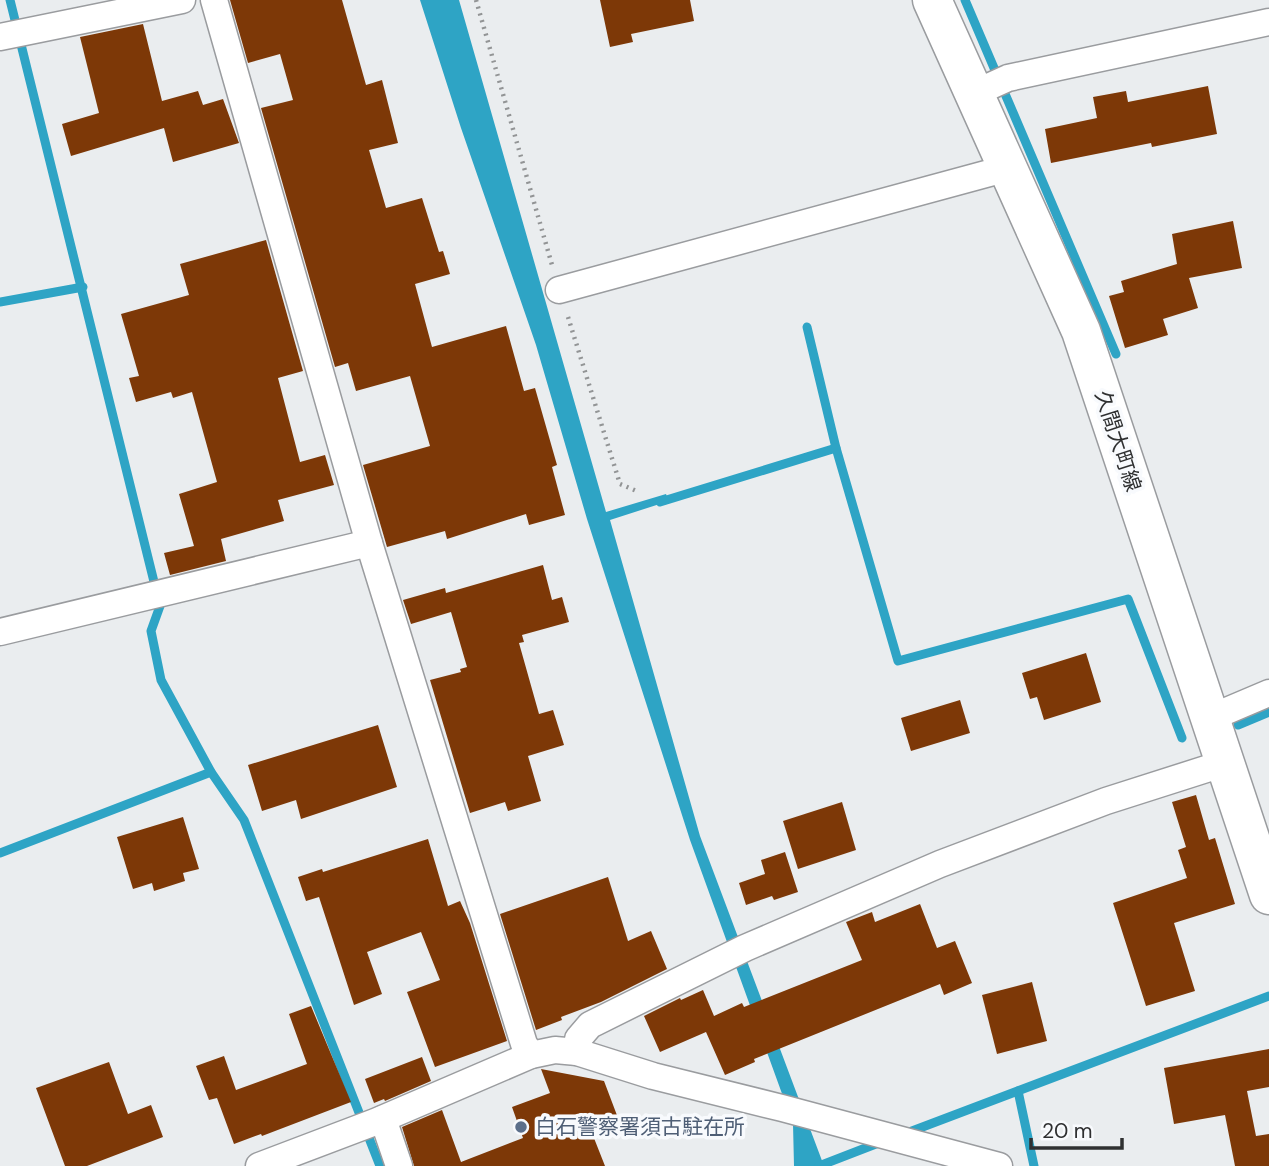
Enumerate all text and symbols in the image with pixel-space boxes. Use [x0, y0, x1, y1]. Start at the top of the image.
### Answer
street label: 久間大町線 [1088, 387, 1148, 495]
scale bar [1031, 1106, 1122, 1150]
place label: 白石警察署須古駐在所 [535, 1113, 745, 1141]
text: 20 m [1042, 1117, 1093, 1145]
marker: 白石警察署須古駐在所 [513, 1119, 529, 1135]

